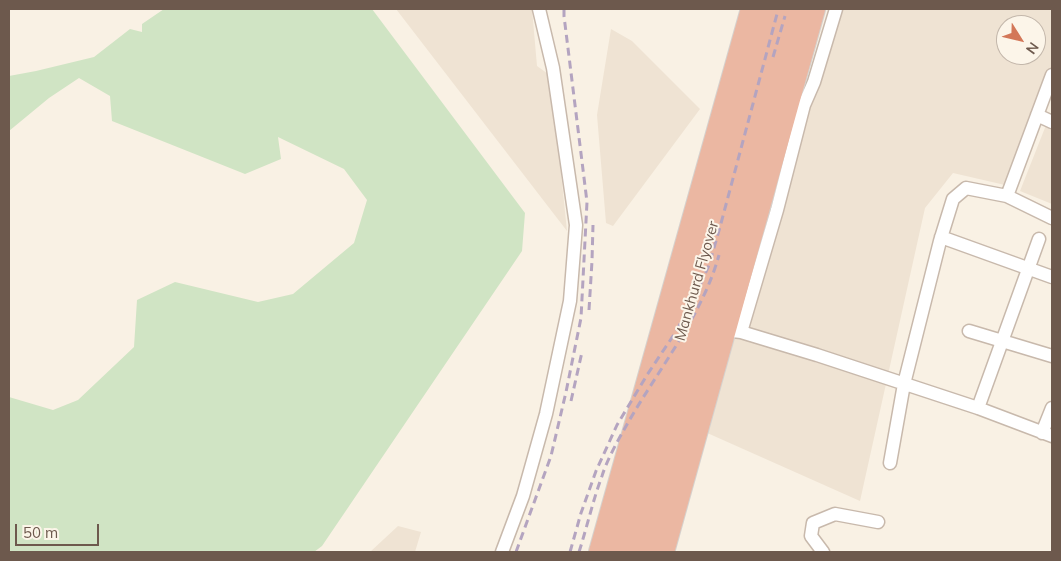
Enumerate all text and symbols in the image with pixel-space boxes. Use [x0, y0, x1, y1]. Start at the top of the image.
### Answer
north arrow [996, 15, 1046, 65]
text: N [1022, 39, 1043, 58]
street label: Mankhurd Flyover [671, 219, 723, 343]
scale bar [18, 514, 101, 546]
text: 50 m [23, 523, 58, 542]

